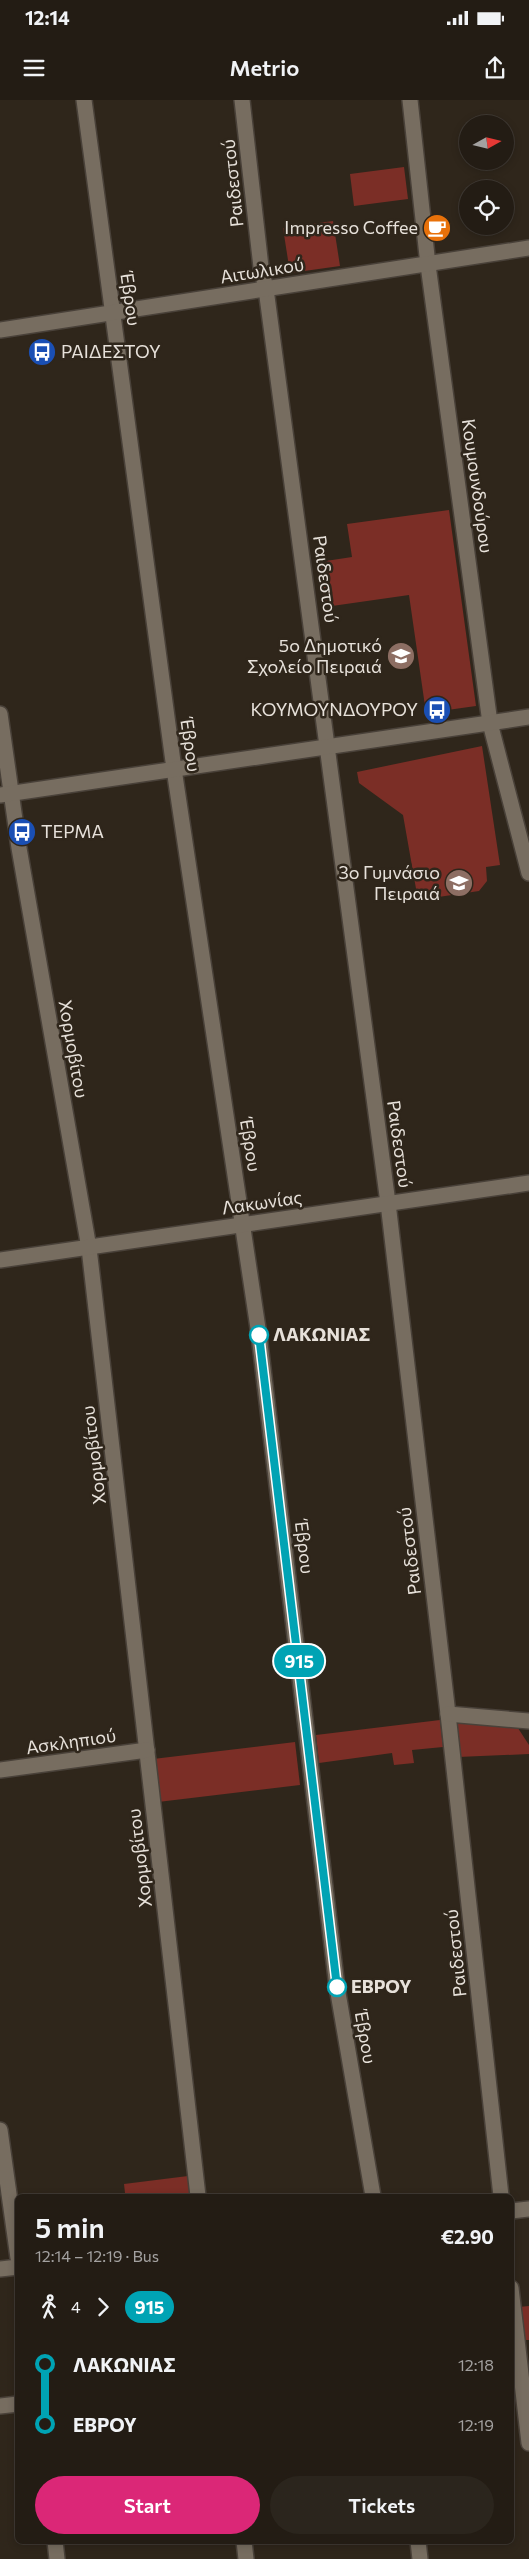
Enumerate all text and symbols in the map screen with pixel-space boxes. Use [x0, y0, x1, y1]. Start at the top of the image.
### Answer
text: 12:14 [25, 6, 70, 29]
icon: menu [20, 54, 48, 82]
text: Metrio [230, 54, 299, 81]
icon: share [481, 54, 509, 82]
north arrow [459, 115, 514, 170]
map controls [459, 115, 514, 235]
street label: Ραιδεστού [216, 138, 248, 228]
button: locate [459, 180, 514, 235]
cafe icon: Impresso Coffee [422, 213, 452, 243]
place label: Impresso Coffee [284, 216, 418, 238]
street label: Αιτωλικού [218, 253, 305, 287]
street label: Έβρου [116, 269, 146, 327]
bus stop icon: ΡΑΙΔΕΣΤΟΥ [27, 337, 57, 367]
place label: ΡΑΙΔΕΣΤΟΥ [61, 340, 161, 362]
street label: Κουμουνδούρου [458, 417, 498, 554]
street label: Ραιδεστού [309, 534, 343, 624]
place label: 5ο Δημοτικό Σχολείο Πειραιά [247, 634, 382, 677]
school or university icon: 5ο Δημοτικό Σχολείο Πειραιά [386, 641, 416, 671]
bus stop icon: ΚΟΥΜΟΥΝΔΟΥΡΟΥ [422, 695, 452, 725]
place label: ΚΟΥΜΟΥΝΔΟΥΡΟΥ [250, 698, 418, 720]
street label: Έβρου [176, 715, 206, 773]
bus stop icon: ΤΕΡΜΑ [7, 817, 37, 847]
place label: ΤΕΡΜΑ [41, 820, 104, 842]
place label: 3ο Γυμνάσιο Πειραιά [339, 861, 440, 904]
school or university icon: 3ο Γυμνάσιο Πειραιά [444, 868, 474, 898]
street label: Χορμοβίτου [55, 998, 93, 1100]
street label: Ραιδεστού [383, 1099, 417, 1189]
street label: Έβρου [236, 1114, 266, 1173]
street label: Λακωνίας [220, 1185, 303, 1219]
place label: ΛΑΚΩΝΙΑΣ [273, 1323, 370, 1345]
marker: ΛΑΚΩΝΙΑΣ [249, 1325, 269, 1345]
street label: Χορμοβίτου [76, 1405, 110, 1506]
street label: Ραιδεστού [393, 1506, 425, 1596]
street label: Έβρου [291, 1517, 319, 1575]
line badge: 915 [270, 1645, 328, 1677]
text: 915 [284, 1650, 314, 1672]
street label: Ασκληπιού [24, 1724, 117, 1758]
street label: Χορμοβίτου [122, 1808, 156, 1909]
street label: Ραιδεστού [439, 1908, 471, 1998]
place label: ΕΒΡΟΥ [351, 1975, 411, 1997]
marker: ΕΒΡΟΥ [327, 1977, 347, 1997]
street label: Έβρου [350, 2006, 382, 2065]
text: 5 min [35, 2210, 105, 2244]
text: €2.90 [441, 2225, 494, 2248]
text: 12:14 – 12:19 · Bus [35, 2246, 159, 2265]
icon: walk [35, 2293, 63, 2321]
icon: forward [89, 2293, 117, 2321]
text: 915 [135, 2296, 164, 2318]
text: 4 [71, 2297, 81, 2316]
text: ΛΑΚΩΝΙΑΣ [73, 2353, 176, 2376]
text: 12:18 [458, 2355, 494, 2374]
text: ΕΒΡΟΥ [73, 2413, 137, 2436]
text: 12:19 [458, 2415, 494, 2434]
button: Start [35, 2476, 260, 2534]
button: Tickets [270, 2476, 494, 2534]

